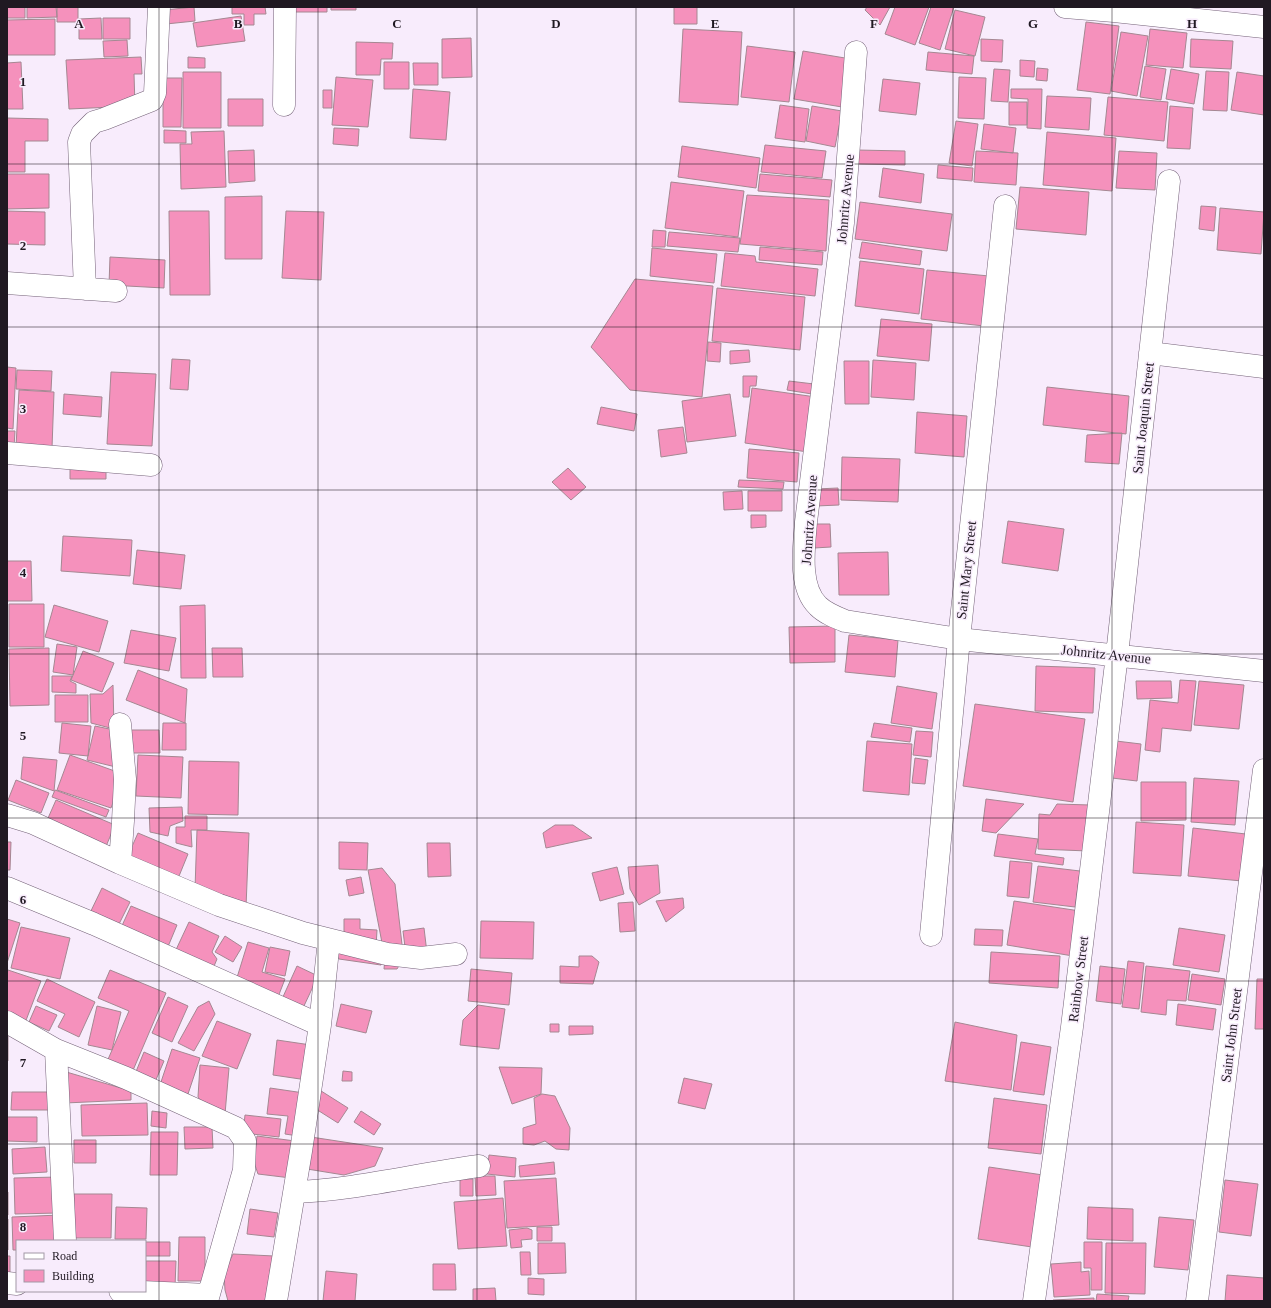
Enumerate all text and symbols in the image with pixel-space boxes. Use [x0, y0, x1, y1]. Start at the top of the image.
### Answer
text: A [74, 16, 84, 31]
text: B [234, 16, 243, 31]
text: C [392, 16, 402, 31]
text: D [551, 16, 561, 31]
text: E [711, 16, 719, 31]
text: F [870, 16, 878, 31]
text: G [1028, 16, 1038, 31]
text: H [1187, 16, 1197, 31]
text: 1 [20, 74, 26, 89]
street label: Johnritz Avenue [834, 153, 857, 245]
text: 2 [20, 238, 26, 253]
street label: Saint Joaquin Street [1130, 361, 1157, 475]
text: 3 [20, 401, 27, 416]
street label: Johnritz Avenue [799, 474, 820, 566]
street label: Saint Mary Street [954, 520, 979, 620]
text: 4 [20, 565, 27, 580]
street label: Johnritz Avenue [1060, 642, 1152, 667]
text: 5 [20, 728, 27, 743]
text: 6 [20, 892, 27, 907]
street label: Rainbow Street [1066, 935, 1091, 1023]
street label: Saint John Street [1218, 987, 1245, 1083]
text: 7 [20, 1055, 27, 1070]
text: 8 [20, 1219, 27, 1234]
legend [16, 1240, 146, 1292]
text: Road [52, 1249, 77, 1263]
text: Building [52, 1269, 94, 1283]

